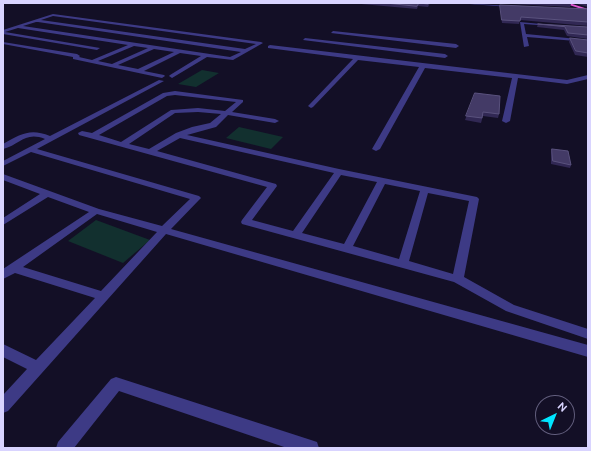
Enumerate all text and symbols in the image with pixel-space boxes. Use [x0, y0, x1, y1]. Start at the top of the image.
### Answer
north arrow [535, 395, 575, 435]
text: N [555, 400, 570, 414]

